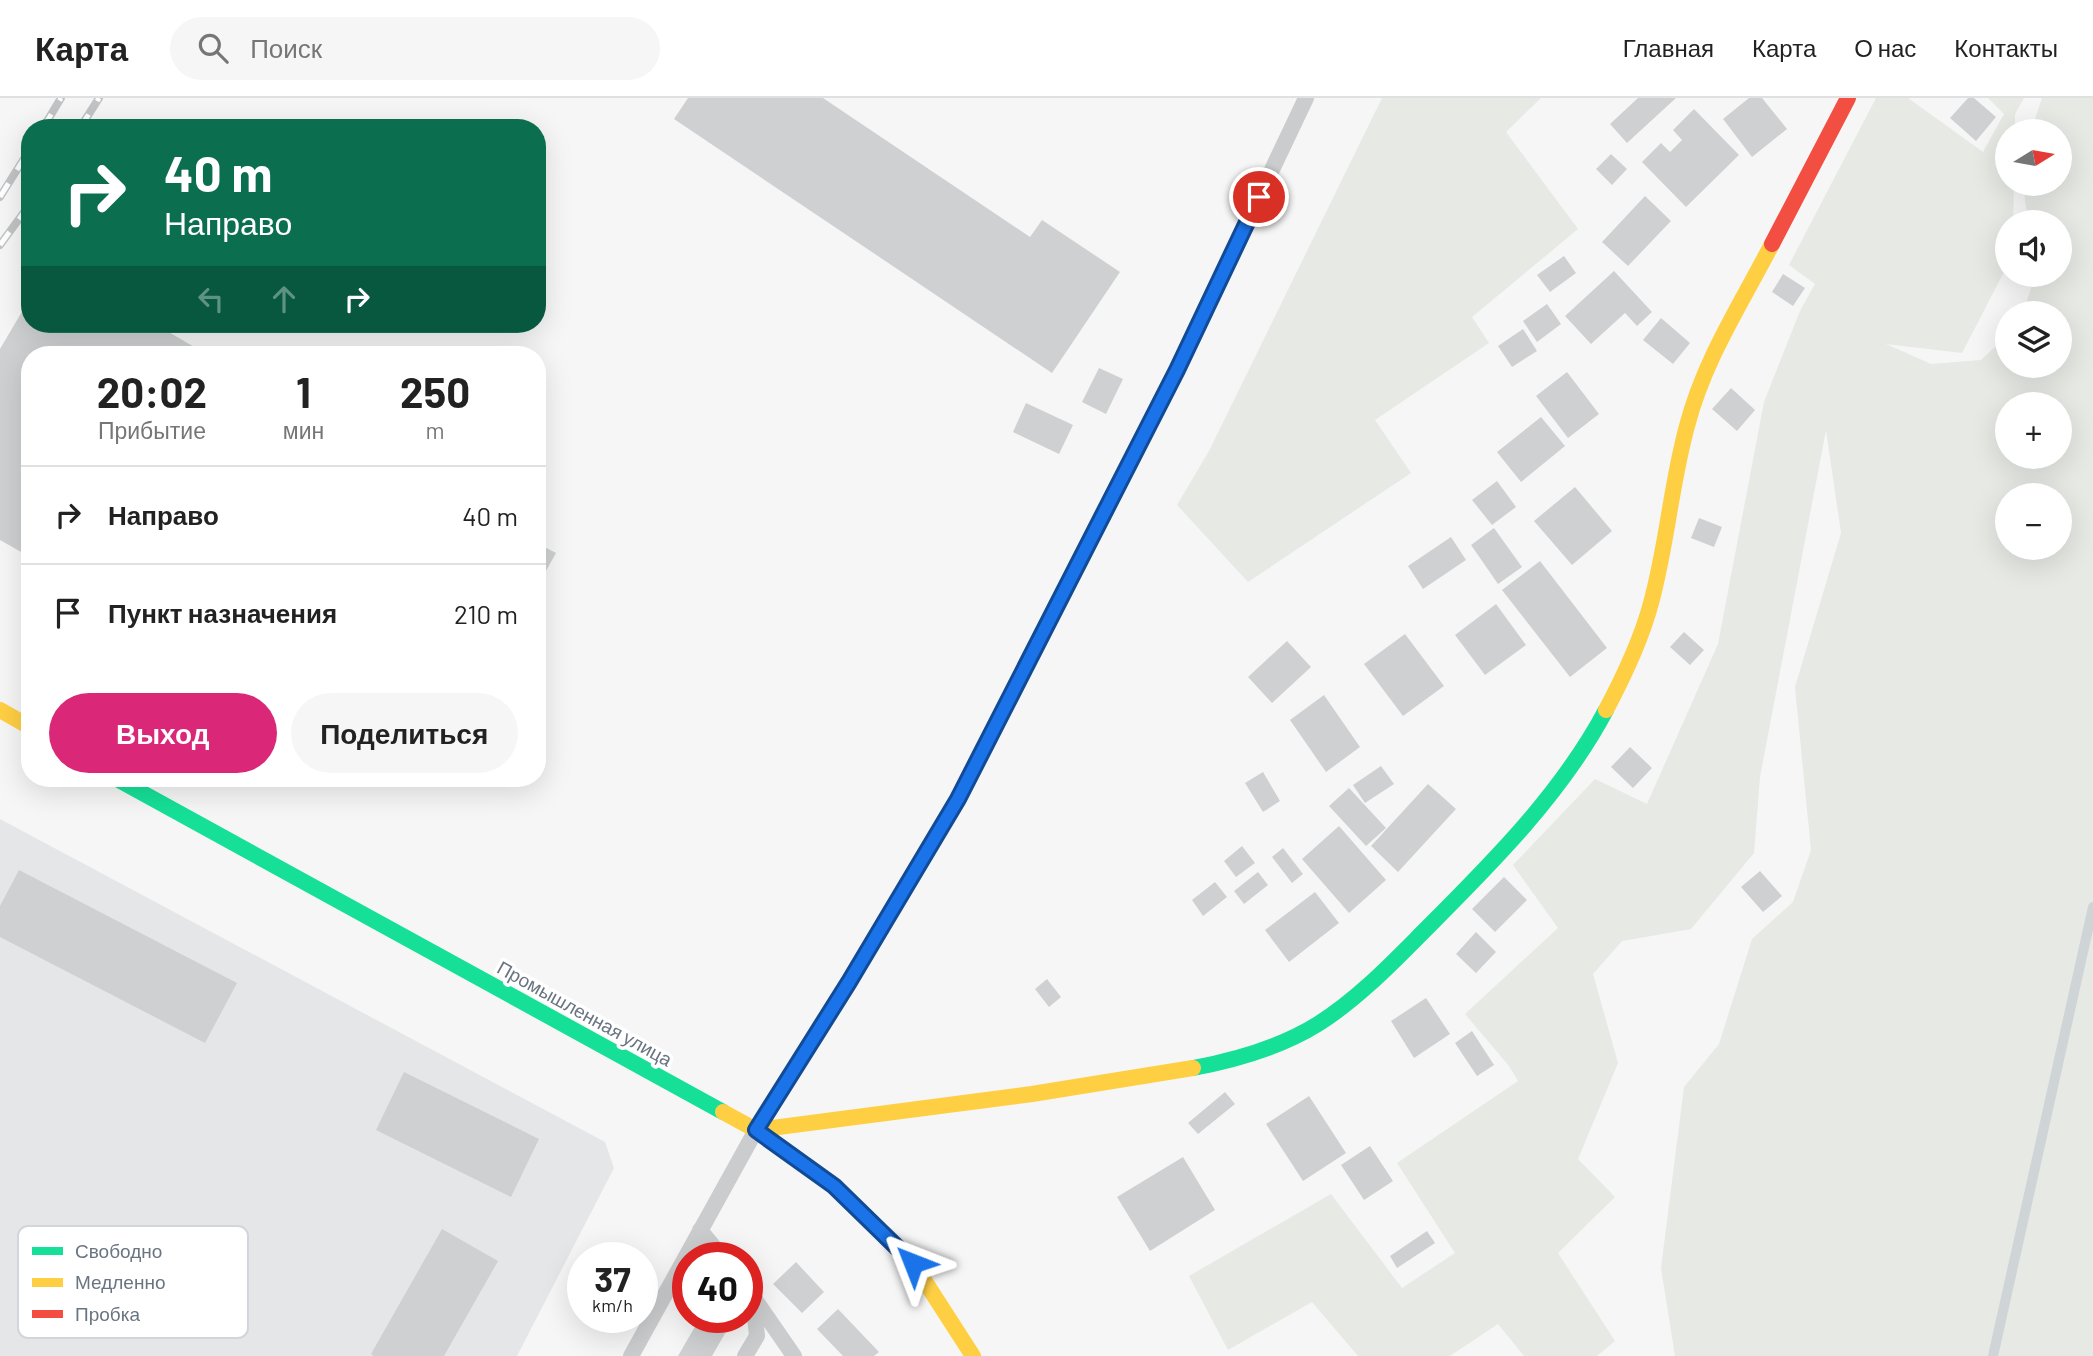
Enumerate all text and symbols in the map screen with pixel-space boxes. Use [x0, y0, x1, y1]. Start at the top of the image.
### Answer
search box [170, 17, 660, 80]
text: Карта [35, 28, 128, 68]
icon: search [194, 29, 232, 67]
text: Поиск [250, 32, 322, 63]
text: Главная [1623, 33, 1714, 62]
text: Карта [1752, 33, 1816, 62]
text: О нас [1854, 33, 1916, 62]
text: Контакты [1954, 33, 2058, 62]
north arrow [1995, 119, 2072, 196]
map controls [1995, 119, 2072, 560]
text: 40 m [164, 143, 272, 202]
icon: right [49, 147, 140, 238]
pin [1229, 167, 1289, 227]
icon: arrive [1240, 178, 1278, 216]
text: Направо [164, 203, 292, 241]
button: sound [1995, 210, 2072, 287]
icon: left [192, 280, 230, 318]
icon: ahead [265, 280, 303, 318]
icon: right [338, 280, 376, 318]
button: layers [1995, 301, 2072, 378]
text: 20:02 [97, 366, 207, 416]
text: 1 [296, 366, 311, 416]
text: 250 [400, 366, 470, 416]
button: + [1995, 392, 2072, 469]
text: Прибытие [98, 416, 206, 444]
text: мин [283, 416, 324, 444]
text: m [426, 416, 445, 444]
button: − [1995, 483, 2072, 560]
icon: right [49, 496, 87, 534]
text: Направо [108, 499, 219, 530]
text: 40 m [462, 500, 518, 531]
icon: arrive [49, 594, 87, 632]
text: Пункт назначения [108, 597, 337, 628]
text: 210 m [454, 598, 518, 629]
button: Выход [49, 693, 277, 773]
button: Поделиться [291, 693, 518, 773]
street label: Промышленная улица [494, 955, 677, 1071]
legend [18, 1226, 248, 1338]
position arrow [876, 1226, 950, 1300]
text: Свободно [75, 1239, 162, 1262]
speed limit sign: 40 [672, 1242, 763, 1333]
text: 37 [594, 1257, 631, 1299]
text: Медленно [75, 1270, 165, 1293]
text: km/h [592, 1294, 633, 1316]
text: Пробка [75, 1302, 140, 1325]

